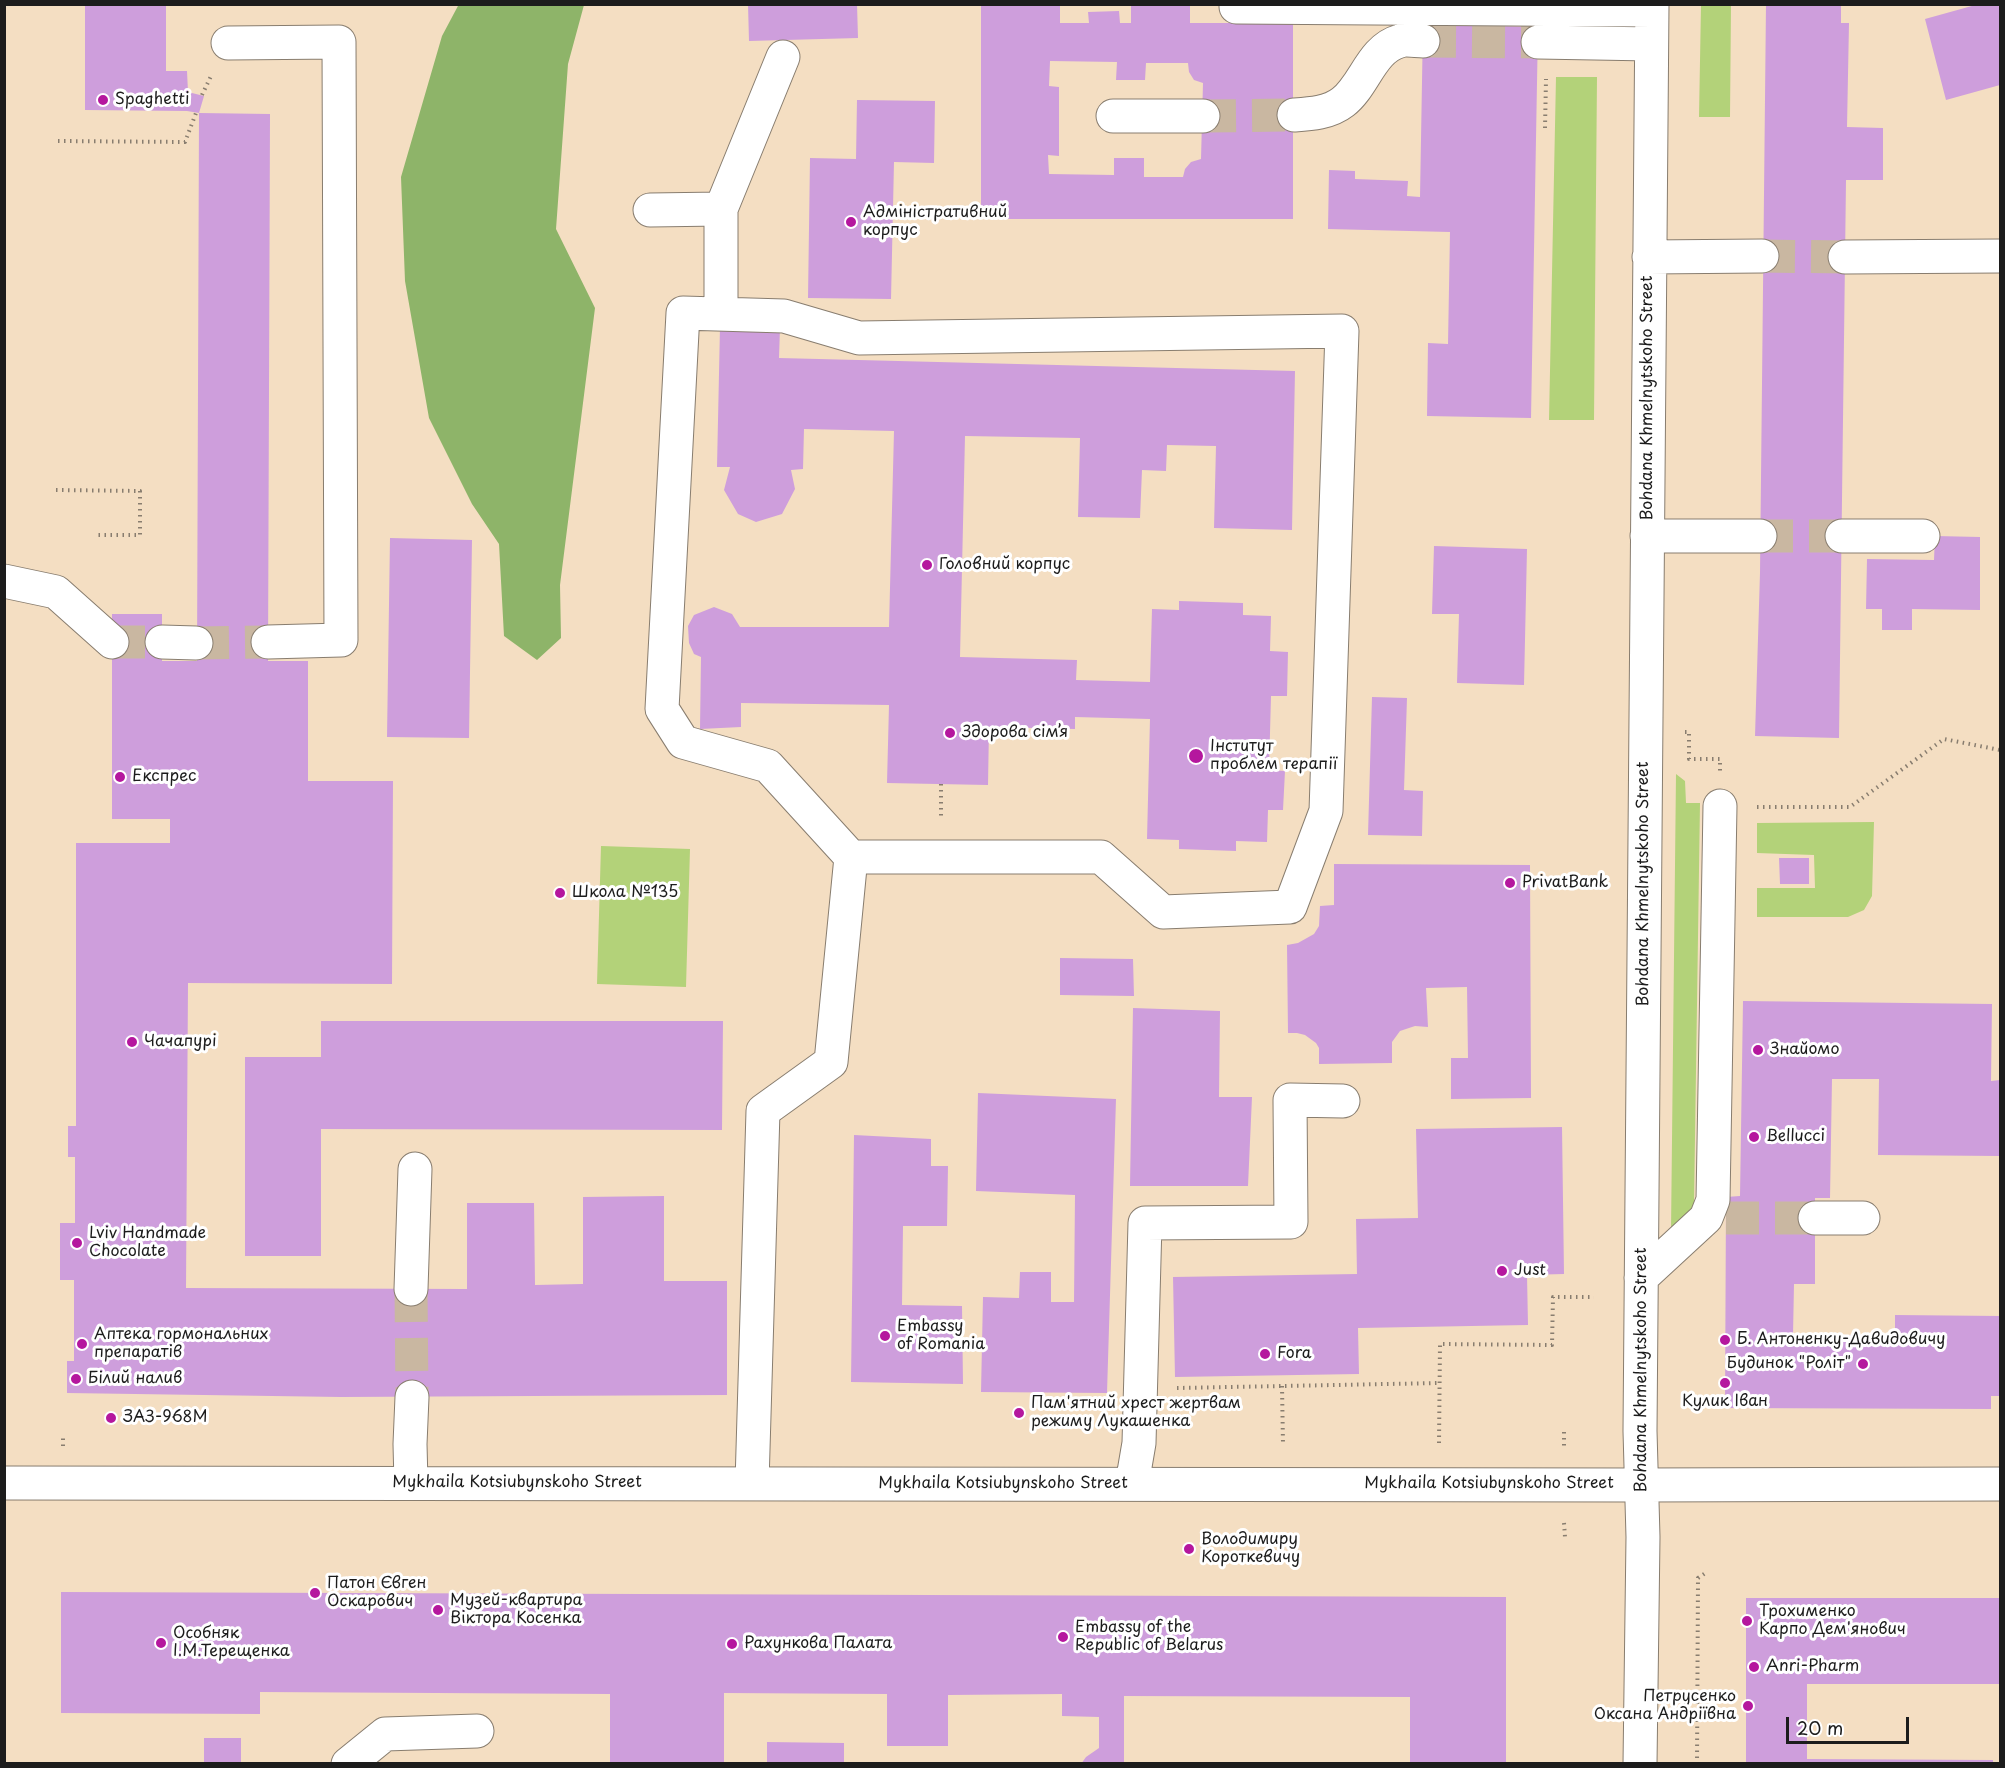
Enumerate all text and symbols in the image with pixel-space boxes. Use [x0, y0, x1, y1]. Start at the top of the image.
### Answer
place label: Spaghetti [115, 90, 189, 110]
marker: Spaghetti [96, 93, 110, 107]
place label: Адміністративний корпус [863, 203, 1007, 241]
marker: Адміністративний корпус [844, 215, 858, 229]
street label: Bohdana Khmelnytskoho Street [1638, 275, 1658, 521]
place label: Головний корпус [939, 555, 1070, 575]
marker: Головний корпус [920, 558, 934, 572]
place label: Здорова сімʼя [962, 723, 1068, 743]
marker: Здорова сімʼя [943, 726, 957, 740]
place label: Інститут проблем терапії [1210, 737, 1337, 775]
marker: Інститут проблем терапії [1187, 747, 1205, 765]
street label: Bohdana Khmelnytskoho Street [1634, 761, 1654, 1007]
place label: Експрес [132, 767, 196, 787]
marker: Експрес [113, 770, 127, 784]
place label: PrivatBank [1522, 873, 1608, 893]
marker: PrivatBank [1503, 876, 1517, 890]
place label: Школа №135 [572, 883, 678, 903]
marker: Школа №135 [553, 886, 567, 900]
place label: Чачапурі [144, 1032, 217, 1052]
marker: Чачапурі [125, 1035, 139, 1049]
place label: Знайомо [1770, 1040, 1839, 1060]
marker: Знайомо [1751, 1043, 1765, 1057]
place label: Bellucci [1766, 1127, 1825, 1147]
marker: Bellucci [1747, 1130, 1761, 1144]
place label: Lviv Handmade Chocolate [89, 1224, 206, 1262]
marker: Lviv Handmade Chocolate [70, 1236, 84, 1250]
street label: Bohdana Khmelnytskoho Street [1632, 1247, 1652, 1493]
place label: Just [1514, 1261, 1546, 1281]
marker: Just [1495, 1264, 1509, 1278]
place label: Embassy of Romania [897, 1317, 985, 1355]
place label: Аптека гормональних препаратів [94, 1325, 268, 1363]
marker: Embassy of Romania [878, 1329, 892, 1343]
place label: Б. Антоненку-Давидовичу [1737, 1330, 1946, 1350]
marker: Б. Антоненку-Давидовичу [1718, 1333, 1732, 1347]
marker: Аптека гормональних препаратів [75, 1337, 89, 1351]
place label: Fora [1277, 1344, 1312, 1364]
marker: Fora [1258, 1347, 1272, 1361]
place label: Будинок "Роліт" [1727, 1354, 1851, 1374]
marker: Будинок "Роліт" [1856, 1357, 1870, 1371]
place label: Білий налив [88, 1369, 182, 1389]
marker: Білий налив [69, 1372, 83, 1386]
marker: Кулик Іван [1718, 1376, 1732, 1390]
place label: Кулик Іван [1682, 1392, 1768, 1412]
place label: Пам'ятний хрест жертвам режиму Лукашенка [1031, 1394, 1241, 1432]
marker: Пам'ятний хрест жертвам режиму Лукашенка [1012, 1406, 1026, 1420]
place label: ЗАЗ-968М [123, 1408, 207, 1428]
marker: ЗАЗ-968М [104, 1411, 118, 1425]
street label: Mykhaila Kotsiubynskoho Street [392, 1473, 642, 1493]
street label: Mykhaila Kotsiubynskoho Street [878, 1474, 1128, 1494]
street label: Mykhaila Kotsiubynskoho Street [1364, 1474, 1614, 1494]
place label: Володимиру Короткевичу [1201, 1530, 1300, 1568]
marker: Володимиру Короткевичу [1182, 1542, 1196, 1556]
place label: Патон Євген Оскарович [327, 1574, 427, 1612]
marker: Патон Євген Оскарович [308, 1586, 322, 1600]
place label: Музей-квартира Віктора Косенка [450, 1591, 583, 1629]
place label: Трохименко Карпо Дем'янович [1759, 1602, 1906, 1640]
marker: Музей-квартира Віктора Косенка [431, 1603, 445, 1617]
marker: Трохименко Карпо Дем'янович [1740, 1614, 1754, 1628]
place label: Embassy of the Republic of Belarus [1075, 1618, 1223, 1656]
place label: Особняк І.М.Терещенка [173, 1624, 290, 1662]
marker: Embassy of the Republic of Belarus [1056, 1630, 1070, 1644]
place label: Рахункова Палата [744, 1634, 892, 1654]
marker: Особняк І.М.Терещенка [154, 1636, 168, 1650]
marker: Рахункова Палата [725, 1637, 739, 1651]
place label: Anri-Pharm [1766, 1657, 1859, 1677]
marker: Anri-Pharm [1747, 1660, 1761, 1674]
place label: Петрусенко Оксана Андріївна [1594, 1687, 1736, 1725]
marker: Петрусенко Оксана Андріївна [1741, 1699, 1755, 1713]
scale bar [1789, 1705, 1912, 1743]
text: 20 m [1797, 1714, 1843, 1741]

